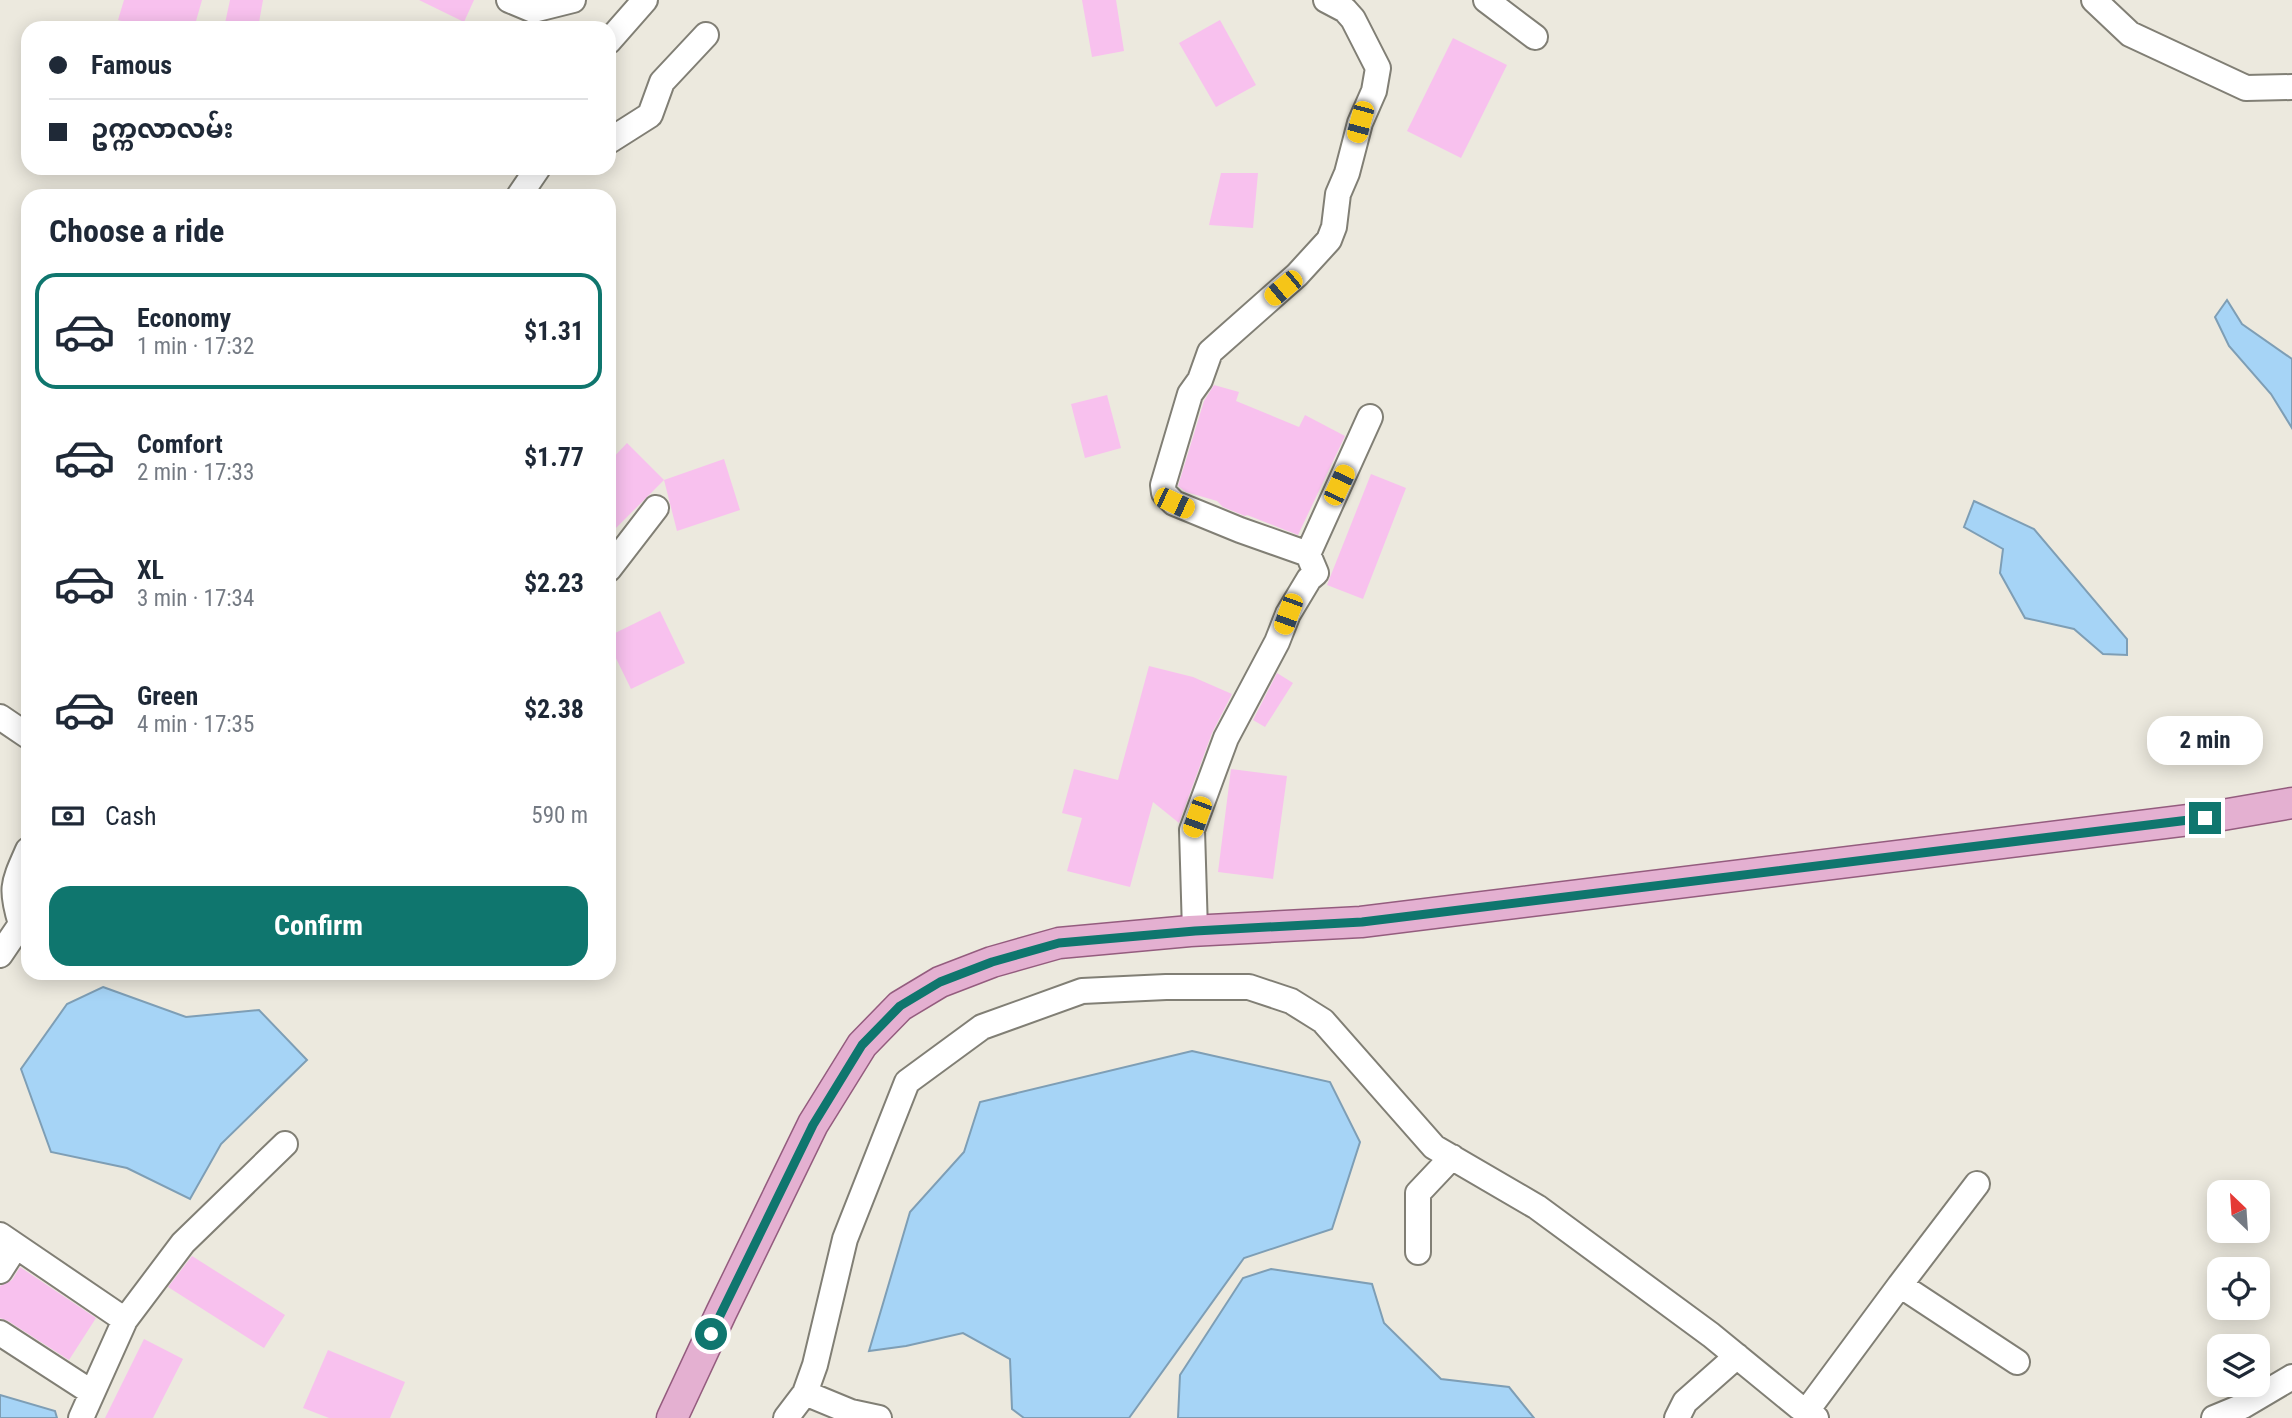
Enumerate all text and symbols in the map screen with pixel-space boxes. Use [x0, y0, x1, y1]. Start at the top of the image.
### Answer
text: Famous [91, 50, 172, 80]
car [1345, 99, 1376, 145]
text: ဥက္ကလာလမ်း [91, 114, 234, 144]
text: Choose a ride [49, 212, 224, 250]
car [1261, 266, 1306, 310]
icon: car [53, 300, 116, 363]
text: Economy [137, 303, 231, 333]
text: $1.31 [524, 316, 584, 346]
text: 1 min · 17:32 [137, 333, 254, 360]
icon: car [53, 426, 116, 489]
text: Comfort [137, 429, 223, 459]
text: $1.77 [524, 442, 584, 472]
text: 2 min · 17:33 [137, 459, 254, 486]
car [1321, 462, 1358, 508]
car [1151, 485, 1198, 521]
icon: car [53, 552, 116, 615]
text: XL [137, 555, 164, 585]
text: $2.23 [524, 568, 584, 598]
text: 3 min · 17:34 [137, 585, 254, 612]
car [1271, 591, 1306, 637]
icon: car [53, 678, 116, 741]
text: Green [137, 681, 198, 711]
text: $2.38 [524, 694, 584, 724]
text: 4 min · 17:35 [137, 711, 254, 738]
callout: 2 min [2147, 716, 2263, 766]
text: 2 min [2179, 727, 2231, 754]
car [1180, 794, 1215, 840]
icon: cash [49, 797, 87, 835]
text: Cash [105, 801, 157, 831]
text: 590 m [531, 802, 588, 829]
route end [2189, 802, 2221, 834]
button: Confirm [49, 886, 588, 966]
north arrow [2207, 1180, 2270, 1242]
map controls [2207, 1180, 2270, 1397]
button: locate [2207, 1257, 2270, 1320]
route start [695, 1318, 727, 1350]
button: layers [2207, 1334, 2270, 1397]

